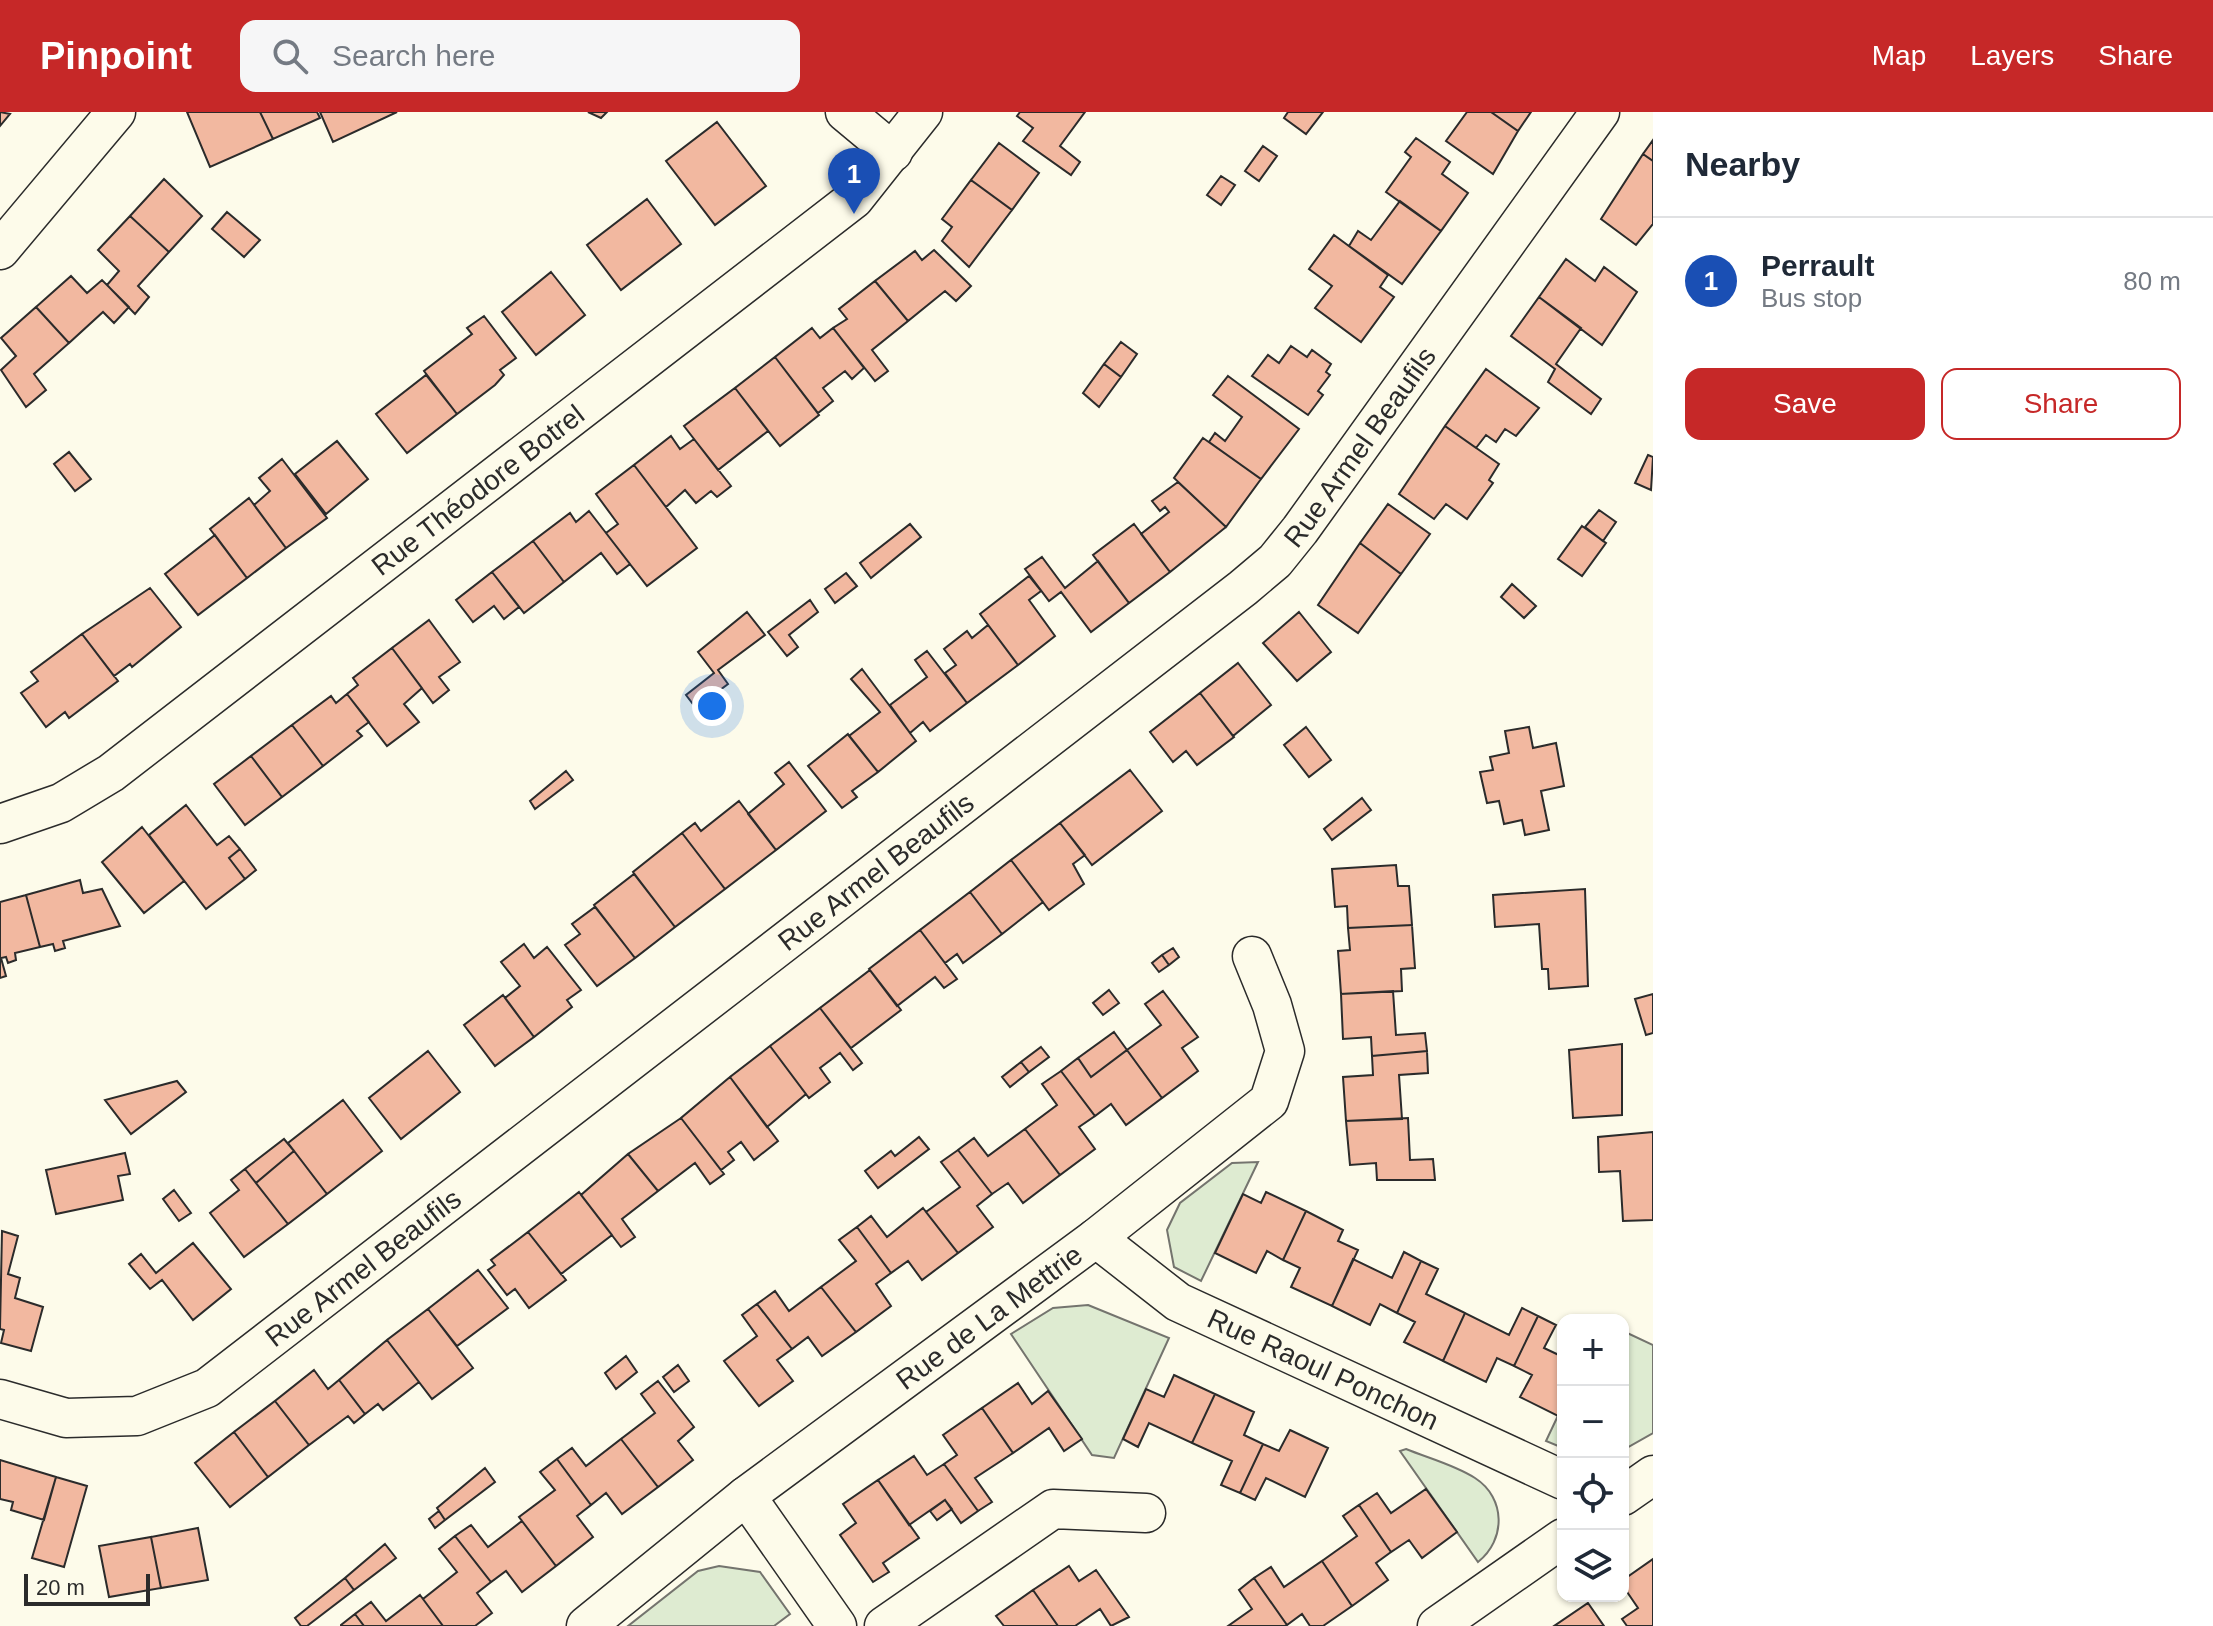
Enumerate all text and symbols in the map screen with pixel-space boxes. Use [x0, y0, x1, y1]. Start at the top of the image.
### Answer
search box [240, 20, 800, 92]
icon: search [268, 34, 312, 78]
text: Pinpoint [40, 35, 192, 77]
text: Search here [332, 39, 495, 72]
text: Map [1872, 40, 1926, 71]
text: Layers [1970, 40, 2054, 71]
text: Share [2098, 40, 2173, 71]
text: Nearby [1685, 145, 1800, 183]
pin: 1 [828, 148, 880, 214]
text: Perrault [1761, 249, 1874, 282]
text: 1 [1704, 266, 1718, 296]
text: 80 m [2123, 266, 2181, 296]
text: Bus stop [1761, 283, 1862, 313]
street label: Rue Armel Beaufils [1278, 341, 1442, 553]
button: Save [1685, 368, 1925, 440]
button: Share [1941, 368, 2181, 440]
street label: Rue Théodore Botrel [366, 399, 590, 582]
your location [692, 686, 732, 726]
street label: Rue Armel Beaufils [772, 787, 980, 957]
street label: Rue Armel Beaufils [259, 1183, 467, 1353]
street label: Rue de La Mettrie [890, 1239, 1088, 1396]
street label: Rue Raoul Ponchon [1203, 1303, 1443, 1436]
map controls [1557, 1314, 1629, 1602]
button: + [1557, 1314, 1629, 1386]
button: − [1557, 1386, 1629, 1458]
button: locate [1557, 1458, 1629, 1530]
button: layers [1557, 1530, 1629, 1602]
scale bar [24, 1570, 150, 1606]
text: 20 m [36, 1575, 85, 1600]

